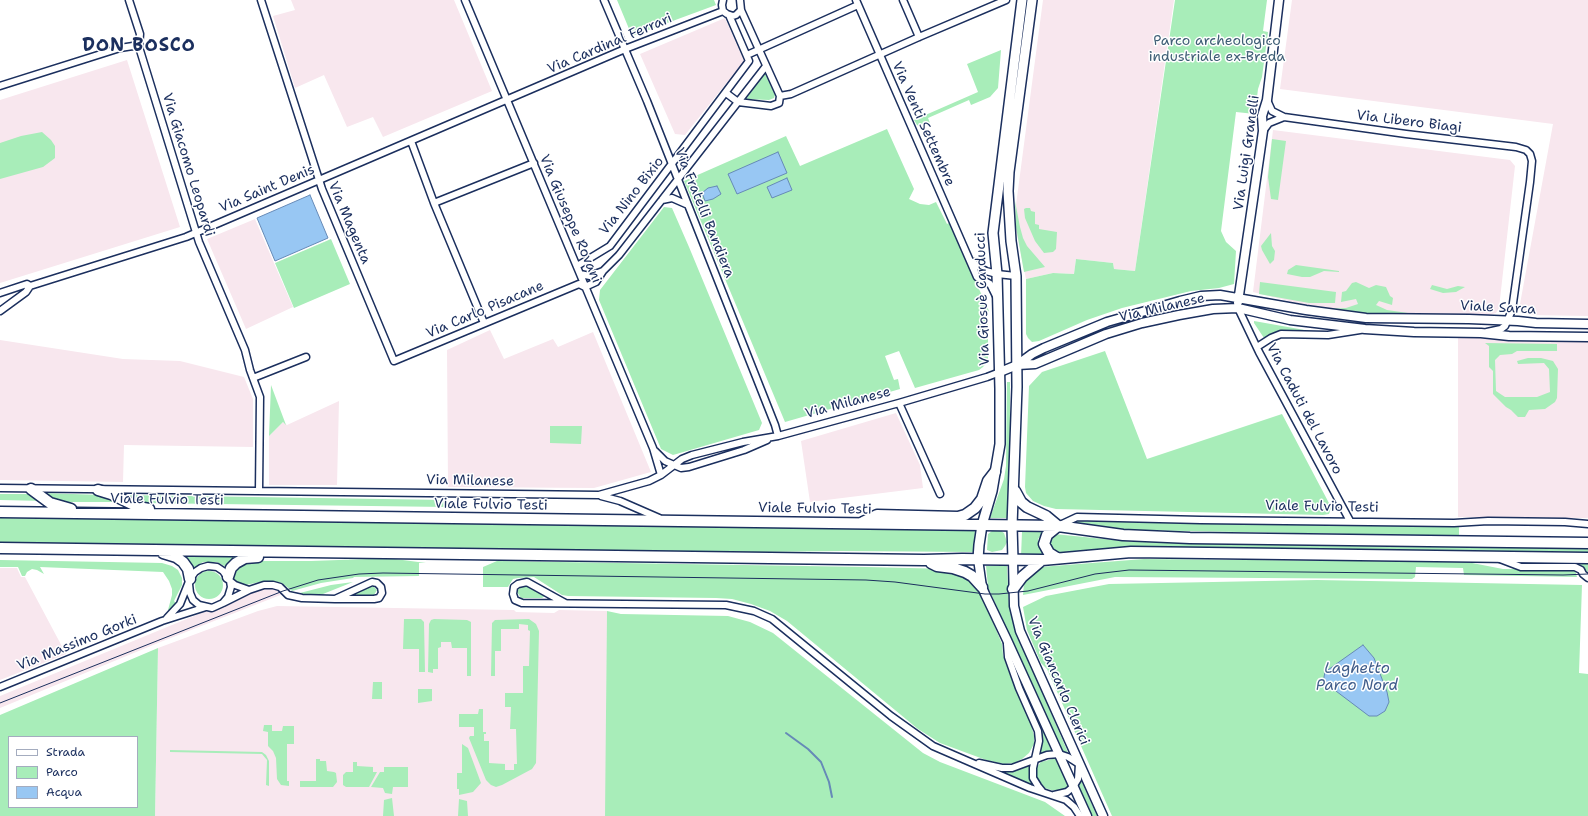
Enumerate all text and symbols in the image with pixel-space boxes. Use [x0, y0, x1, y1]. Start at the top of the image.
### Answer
street label: Via Cardinal Ferrari [545, 10, 675, 78]
park label: Parco archeologico industriale ex-Breda [1149, 33, 1285, 66]
district label: DON BOSCO [82, 35, 196, 57]
street label: Via Venti Settembre [888, 59, 958, 189]
street label: Via Giacomo Leopardi [158, 91, 218, 239]
street label: Via Luigi Granelli [1231, 94, 1263, 212]
street label: Via Libero Biagi [1355, 107, 1463, 137]
street label: Via Fratelli Bandiera [670, 146, 738, 280]
street label: Via Giuseppe Rovani [535, 152, 605, 286]
street label: Via Nino Bixio [596, 154, 668, 238]
street label: Via Saint Denis [217, 161, 317, 217]
street label: Via Magenta [324, 179, 374, 267]
street label: Via Giosuè Carducci [972, 232, 994, 366]
street label: Via Carlo Pisacane [424, 278, 546, 342]
street label: Via Milanese [1117, 290, 1207, 326]
street label: Viale Sarca [1460, 298, 1536, 318]
street label: Via Caduti del Lavoro [1262, 340, 1346, 478]
street label: Via Milanese [803, 384, 893, 422]
street label: Via Milanese [426, 472, 514, 490]
street label: Viale Fulvio Testi [110, 491, 224, 509]
street label: Viale Fulvio Testi [434, 496, 548, 514]
street label: Viale Fulvio Testi [1265, 498, 1379, 516]
street label: Viale Fulvio Testi [758, 500, 872, 518]
street label: Via Massimo Gorki [15, 611, 139, 675]
street label: Via Giancarlo Clerici [1023, 614, 1093, 748]
water label: Laghetto Parco Nord [1316, 660, 1398, 695]
legend [8, 736, 138, 808]
text: Strada [46, 744, 85, 760]
text: Parco [46, 764, 78, 780]
text: Acqua [46, 784, 82, 800]

